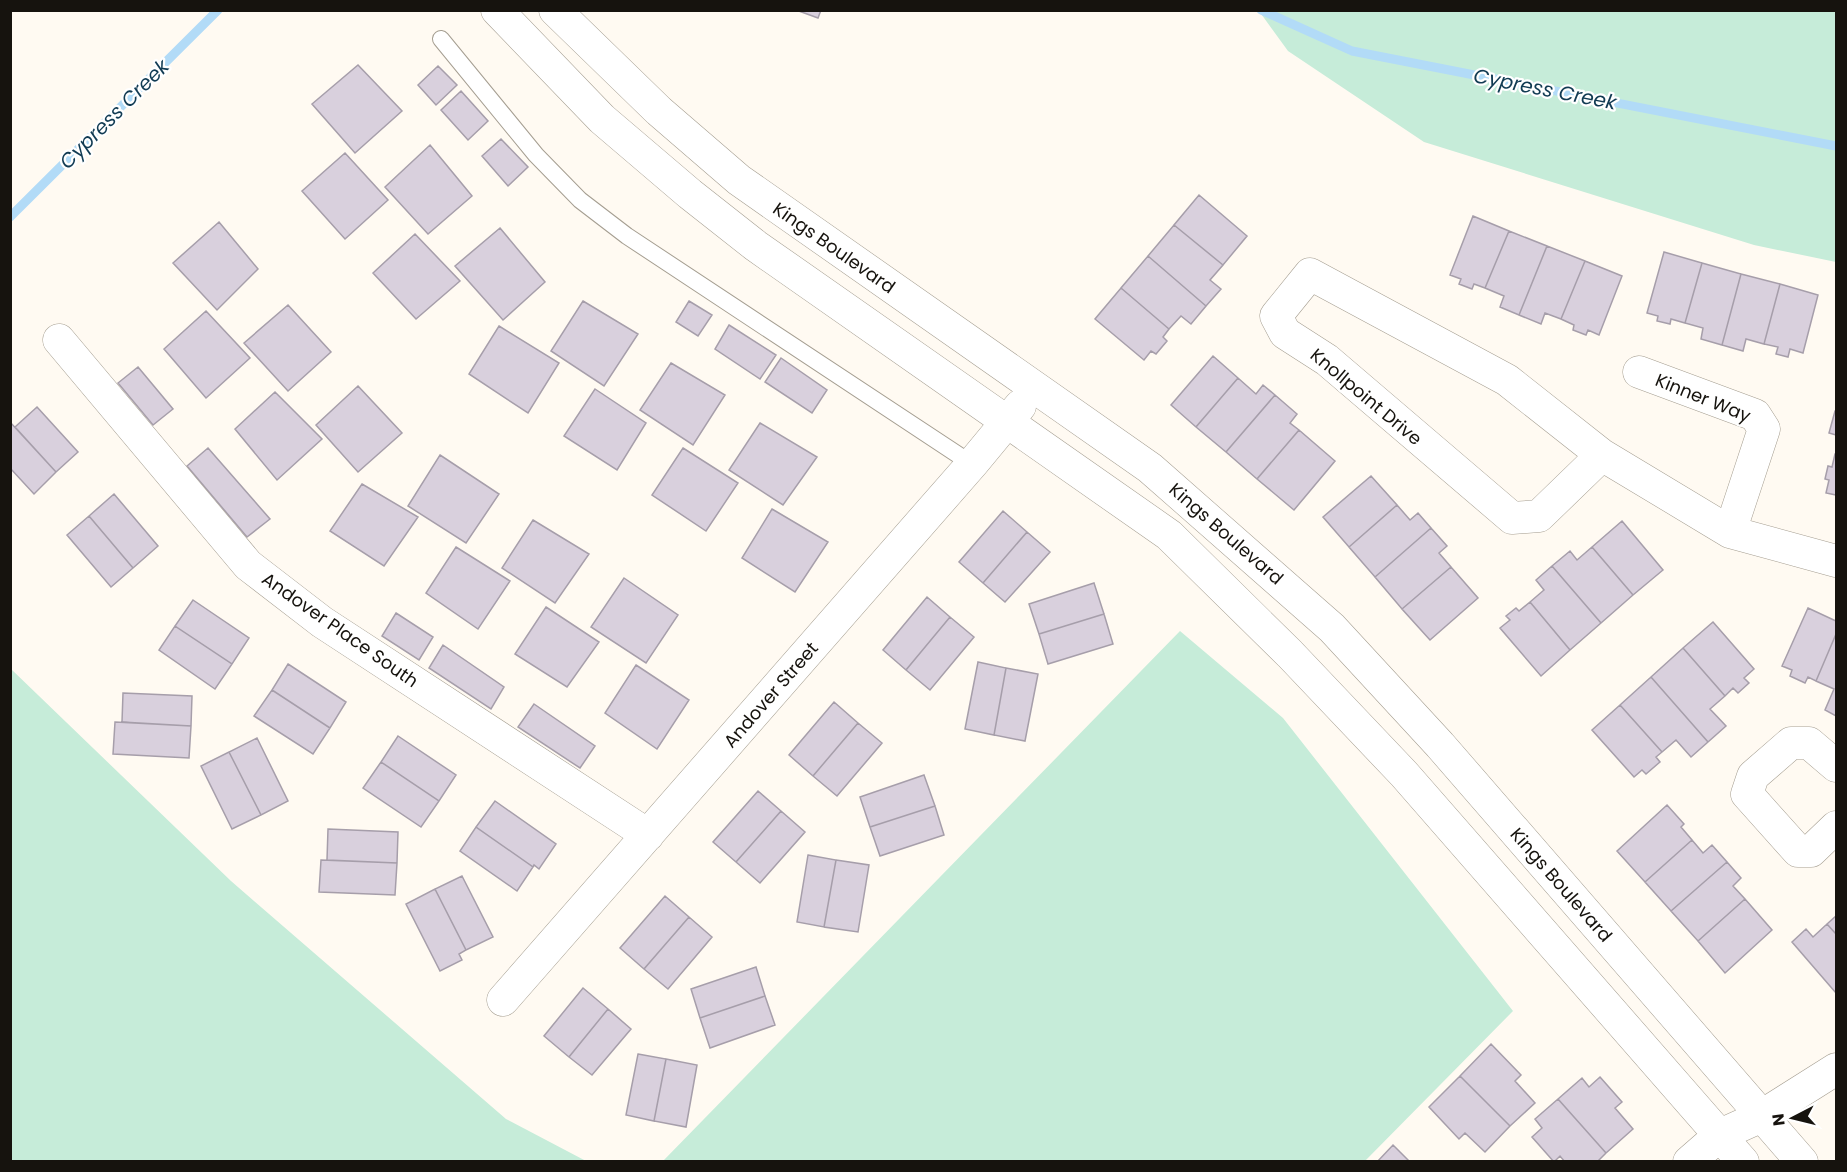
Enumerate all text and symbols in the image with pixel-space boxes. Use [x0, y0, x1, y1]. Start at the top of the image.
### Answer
water label: Cypress Creek [53, 52, 176, 175]
water label: Cypress Creek [1471, 61, 1620, 117]
street label: Kings Boulevard [768, 196, 900, 299]
street label: Knollpoint Drive [1305, 342, 1428, 451]
street label: Kinner Way [1652, 367, 1755, 428]
street label: Kings Boulevard [1164, 477, 1289, 590]
street label: Andover Place South [257, 566, 424, 693]
street label: Andover Street [718, 636, 824, 753]
street label: Kings Boulevard [1505, 822, 1618, 947]
north arrow [1763, 1088, 1823, 1148]
text: N [1766, 1112, 1791, 1127]

